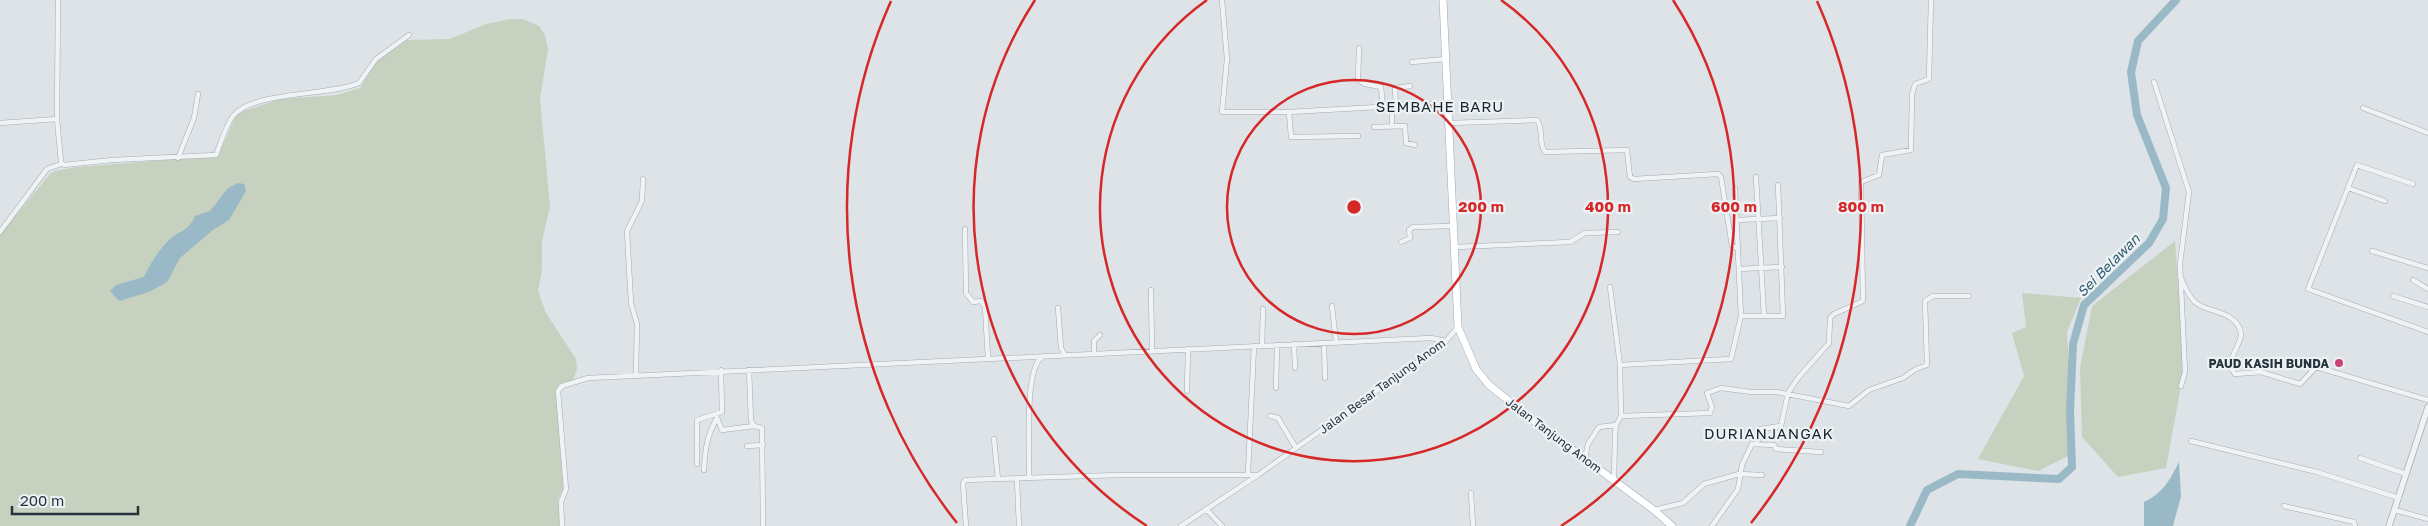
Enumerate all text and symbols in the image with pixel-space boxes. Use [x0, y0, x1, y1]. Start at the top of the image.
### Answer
district label: SEMBAHE BARU [1376, 97, 1504, 115]
text: 200 m [1458, 197, 1504, 215]
text: 400 m [1585, 197, 1631, 215]
text: 600 m [1711, 197, 1757, 215]
text: 800 m [1838, 197, 1884, 215]
centre of rings [1345, 198, 1363, 216]
water label: Sei Belawan [2073, 229, 2144, 300]
street label: Jalan Besar Tanjung Anom [1316, 335, 1448, 437]
place label: PAUD KASIH BUNDA [2208, 356, 2329, 371]
marker: PAUD KASIH BUNDA [2333, 357, 2345, 369]
street label: Jalan Tanjung Anom [1503, 394, 1605, 476]
district label: DURIANJANGAK [1704, 424, 1834, 442]
scale bar [12, 484, 139, 516]
text: 200 m [20, 491, 64, 509]

